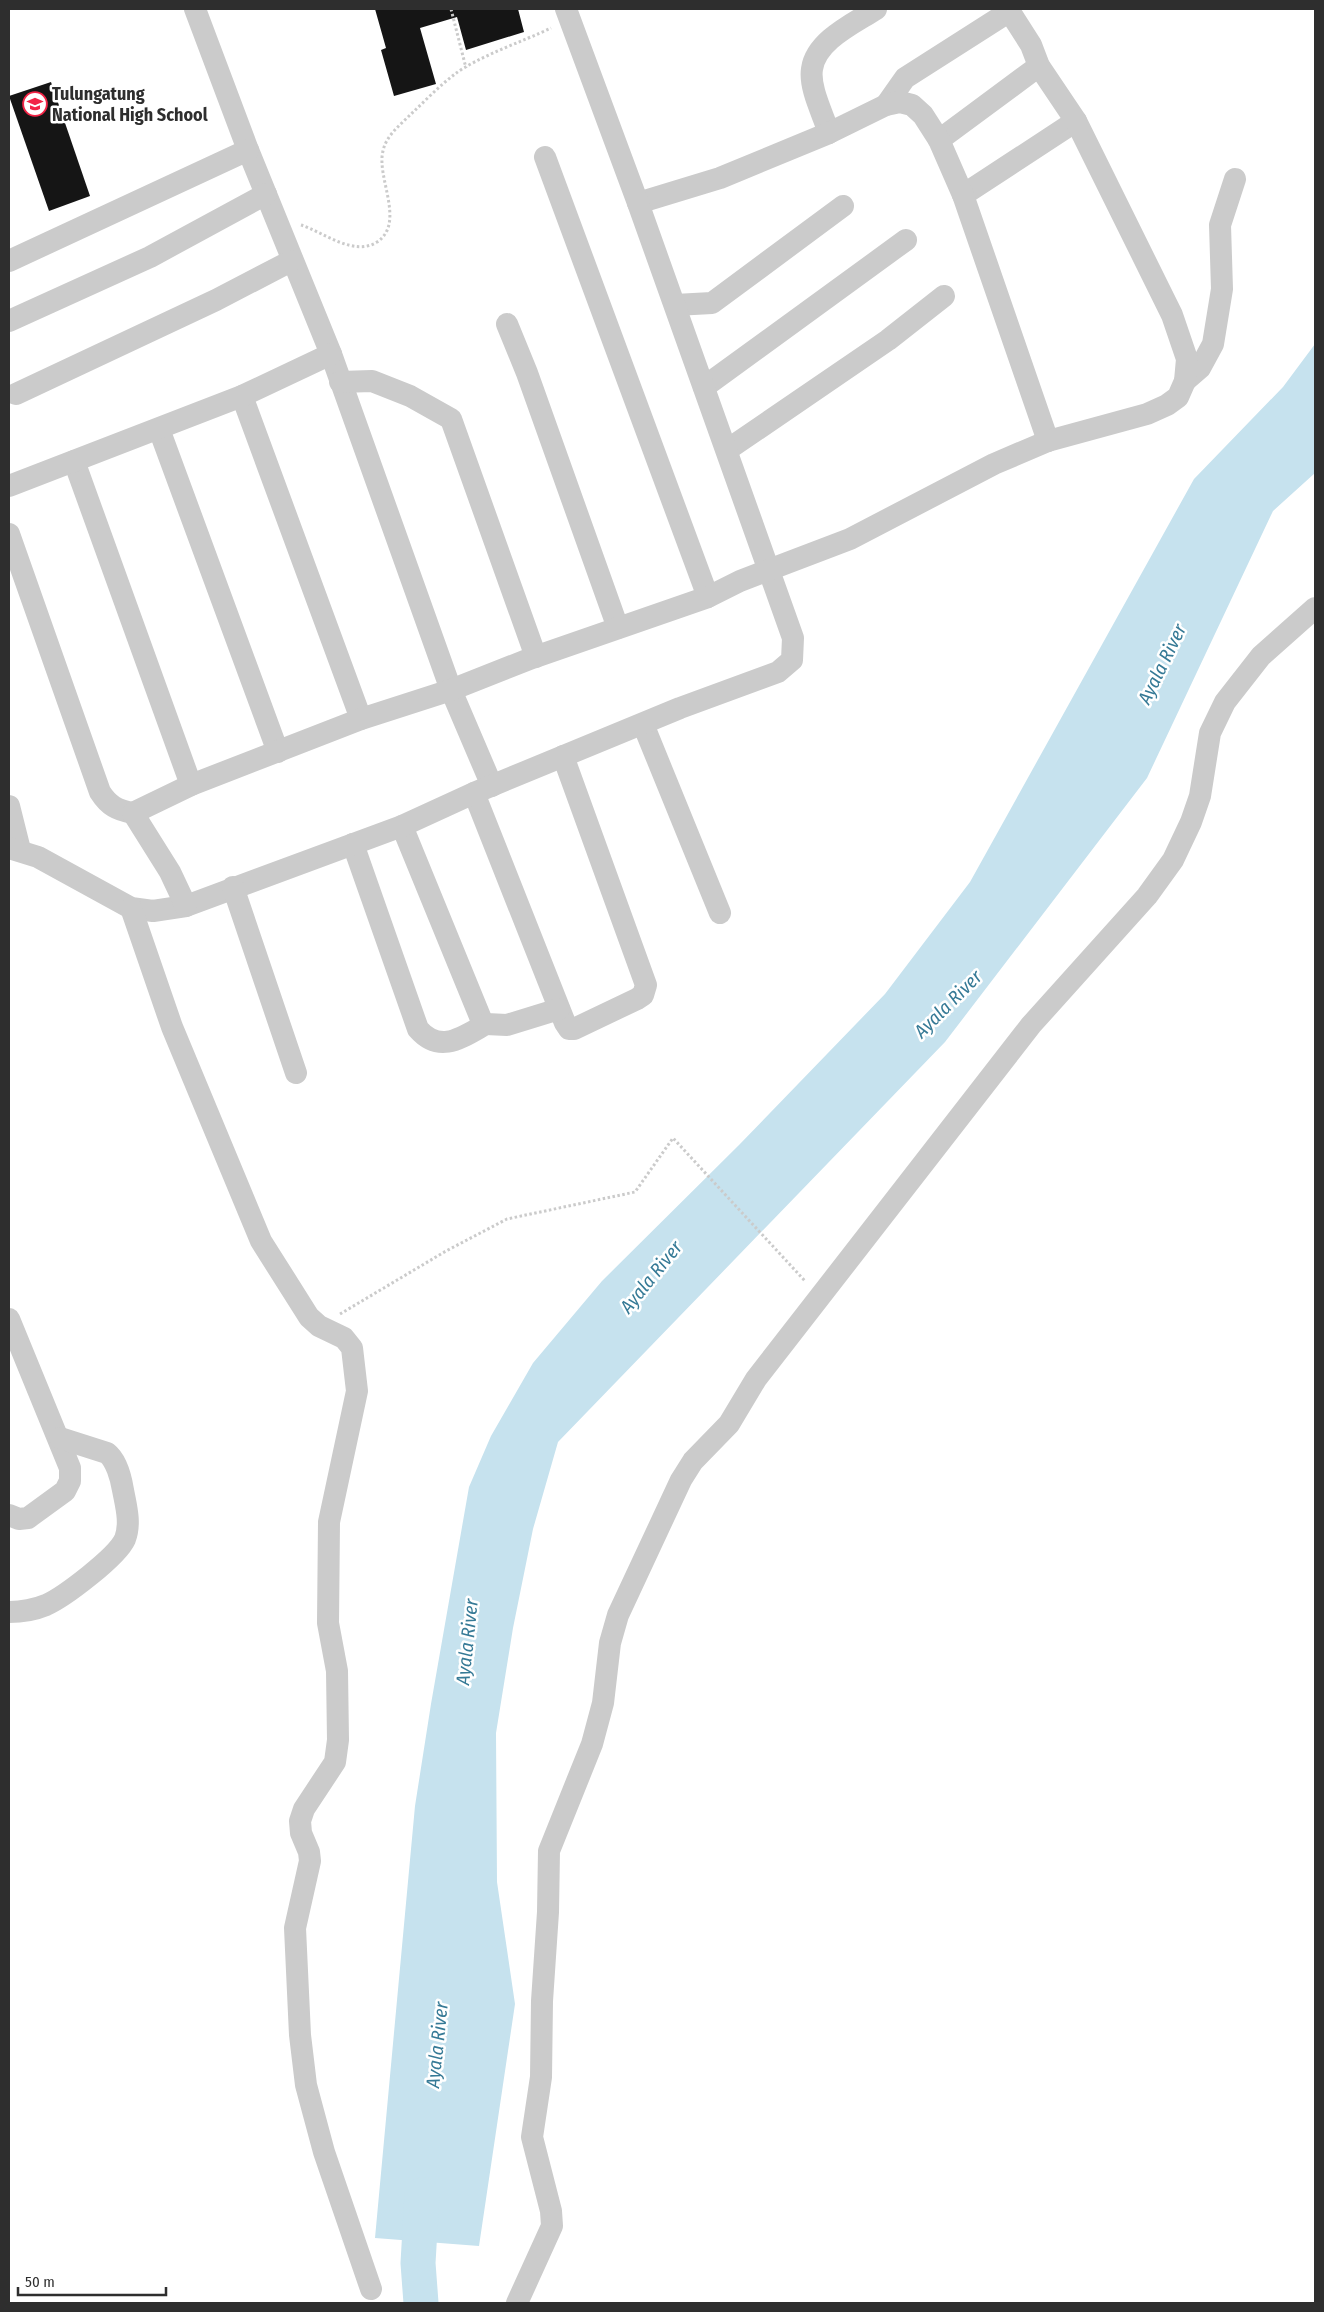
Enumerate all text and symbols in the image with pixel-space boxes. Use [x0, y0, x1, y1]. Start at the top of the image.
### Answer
place label: Tulungatung National High School [52, 83, 208, 126]
school or university icon: Tulungatung National High School [22, 91, 48, 117]
water label: Ayala River [1132, 619, 1192, 709]
water label: Ayala River [909, 964, 988, 1043]
water label: Ayala River [614, 1235, 688, 1319]
water label: Ayala River [451, 1596, 483, 1687]
water label: Ayala River [421, 1999, 453, 2090]
scale bar [18, 2264, 165, 2296]
text: 50 m [25, 2273, 55, 2291]

